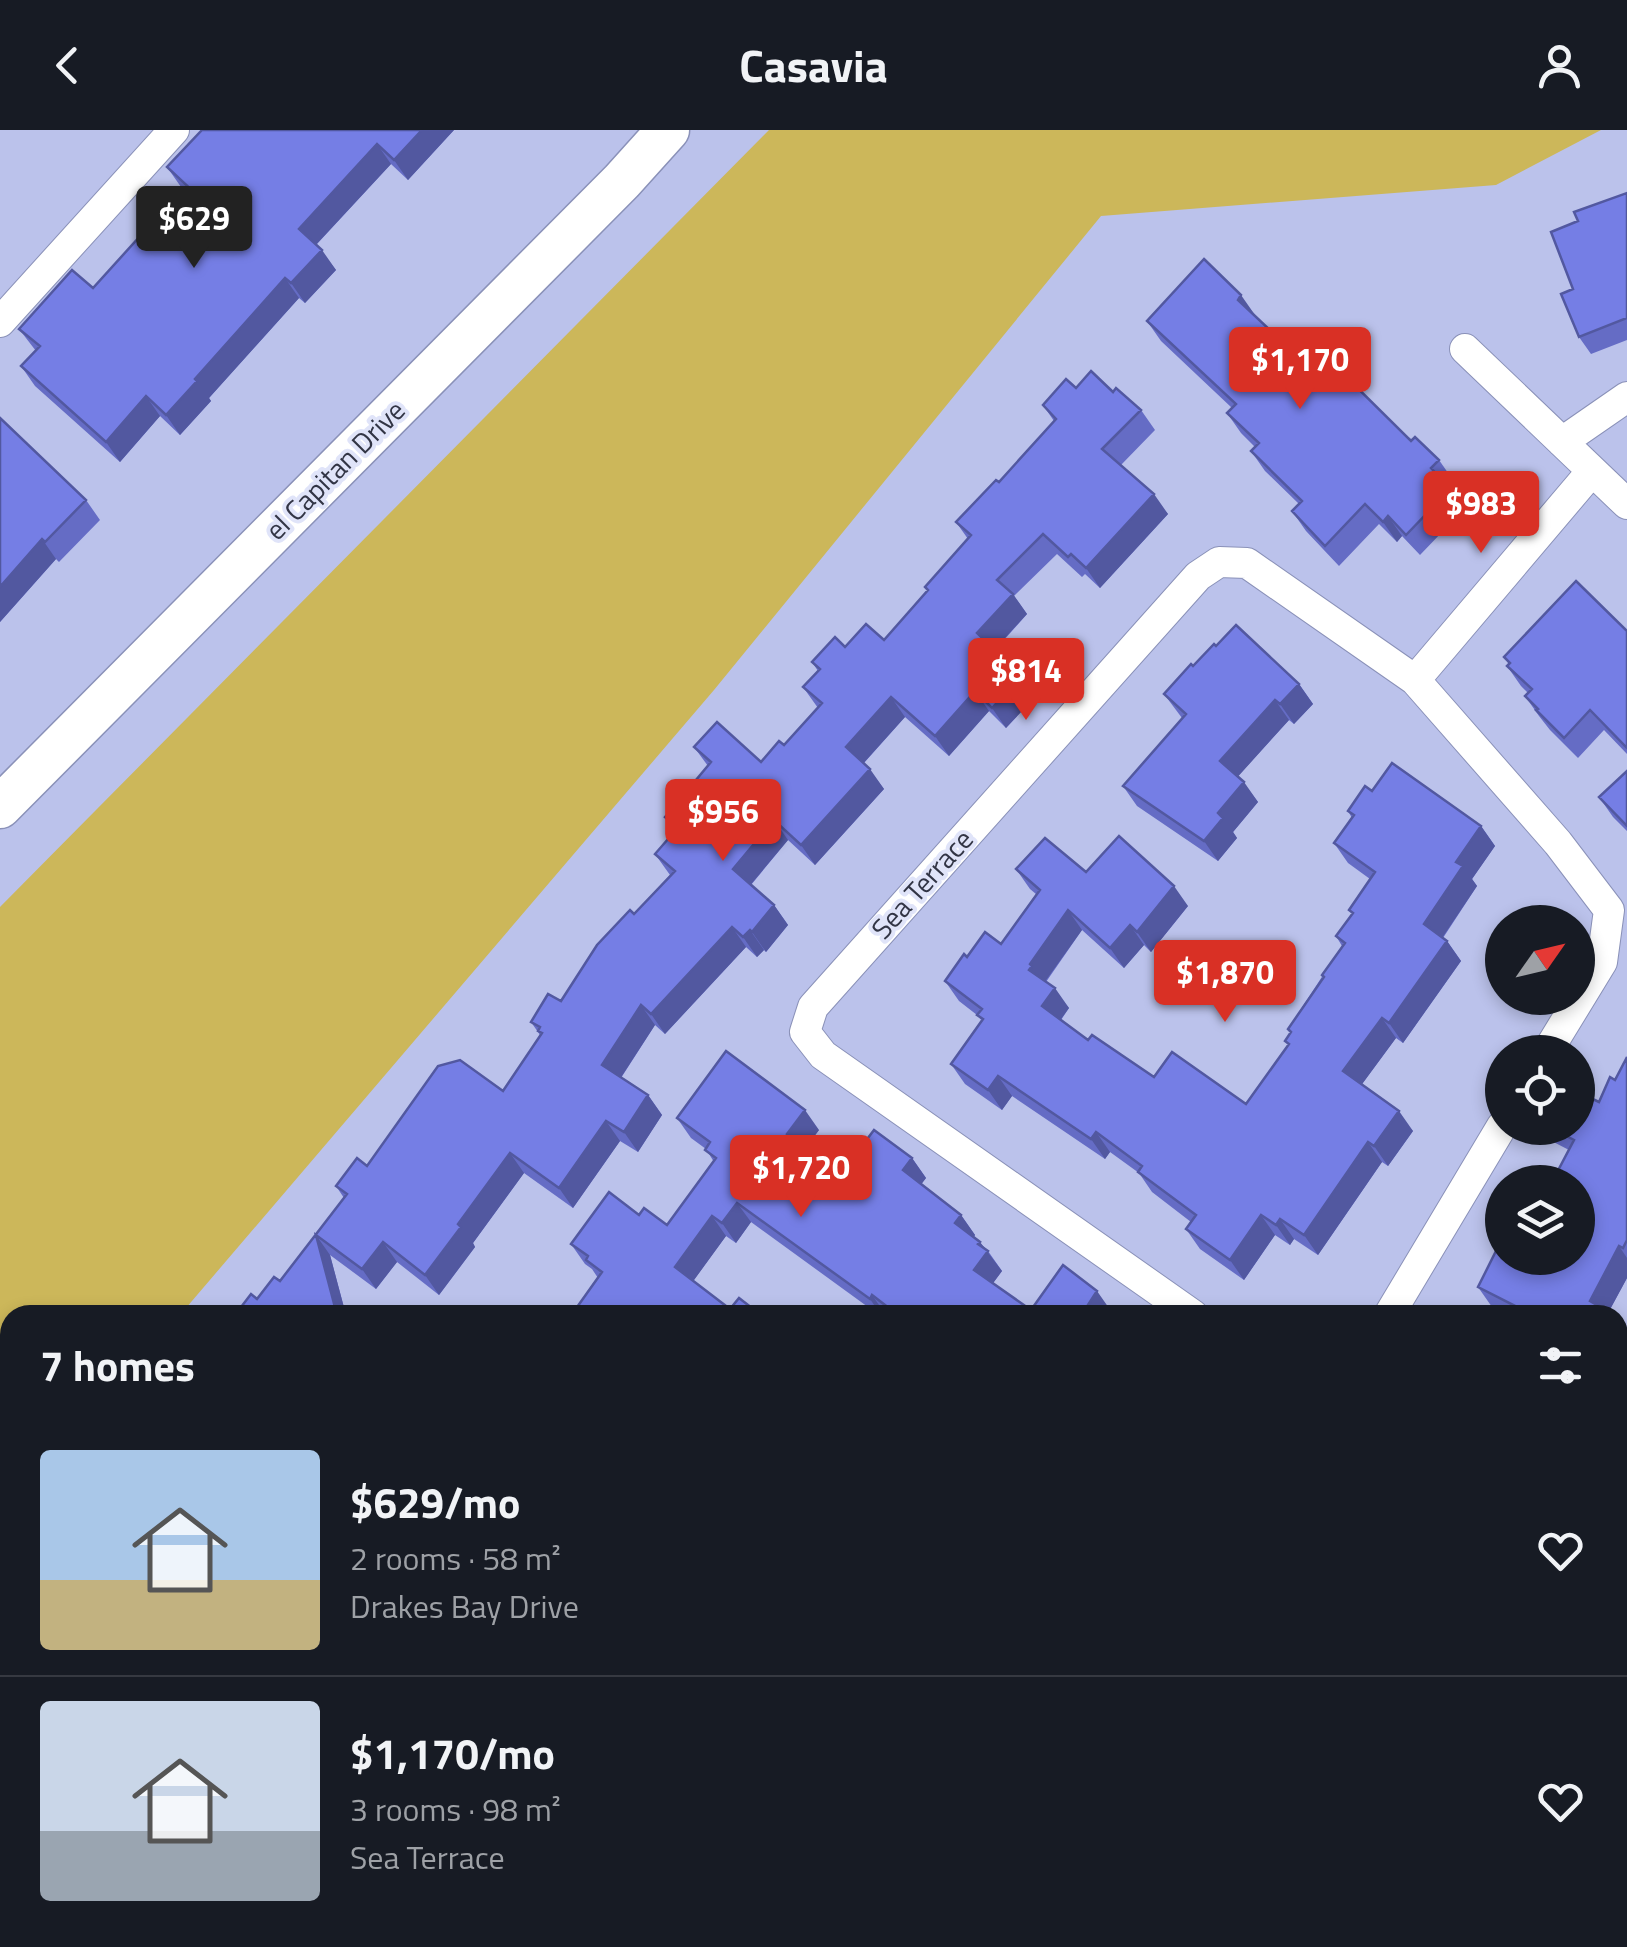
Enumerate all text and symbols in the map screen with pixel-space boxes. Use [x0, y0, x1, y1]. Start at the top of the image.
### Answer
text: Casavia [739, 31, 888, 99]
icon: back [40, 38, 95, 93]
icon: person [1532, 38, 1587, 93]
pin: $629 [135, 186, 253, 271]
text: $629 [158, 194, 230, 242]
pin: $1,170 [1219, 327, 1381, 412]
text: $1,170 [1251, 335, 1349, 383]
street label: el Capitan Drive [255, 390, 415, 550]
pin: $983 [1422, 471, 1540, 556]
text: $983 [1445, 479, 1517, 527]
pin: $814 [967, 638, 1085, 723]
text: $814 [990, 646, 1062, 694]
pin: $956 [664, 779, 782, 864]
text: $956 [687, 787, 759, 835]
street label: Sea Terrace [860, 819, 983, 948]
north arrow [1485, 905, 1595, 1015]
map controls [1485, 905, 1595, 1275]
pin: $1,870 [1144, 940, 1306, 1025]
text: $1,870 [1176, 948, 1274, 996]
button: locate [1485, 1035, 1595, 1145]
pin: $1,720 [720, 1135, 882, 1220]
text: $1,720 [752, 1143, 850, 1191]
button: layers [1485, 1165, 1595, 1275]
text: 7 homes [40, 1333, 195, 1397]
icon: filters [1533, 1338, 1588, 1393]
text: $629/mo [350, 1470, 520, 1534]
icon: home [120, 1490, 240, 1610]
icon: heart [1533, 1523, 1588, 1578]
text: 2 rooms · 58 m² [350, 1534, 561, 1582]
text: Drakes Bay Drive [350, 1582, 579, 1630]
text: $1,170/mo [350, 1721, 555, 1785]
icon: home [120, 1741, 240, 1861]
icon: heart [1533, 1774, 1588, 1829]
text: 3 rooms · 98 m² [350, 1785, 561, 1833]
text: Sea Terrace [350, 1833, 505, 1881]

